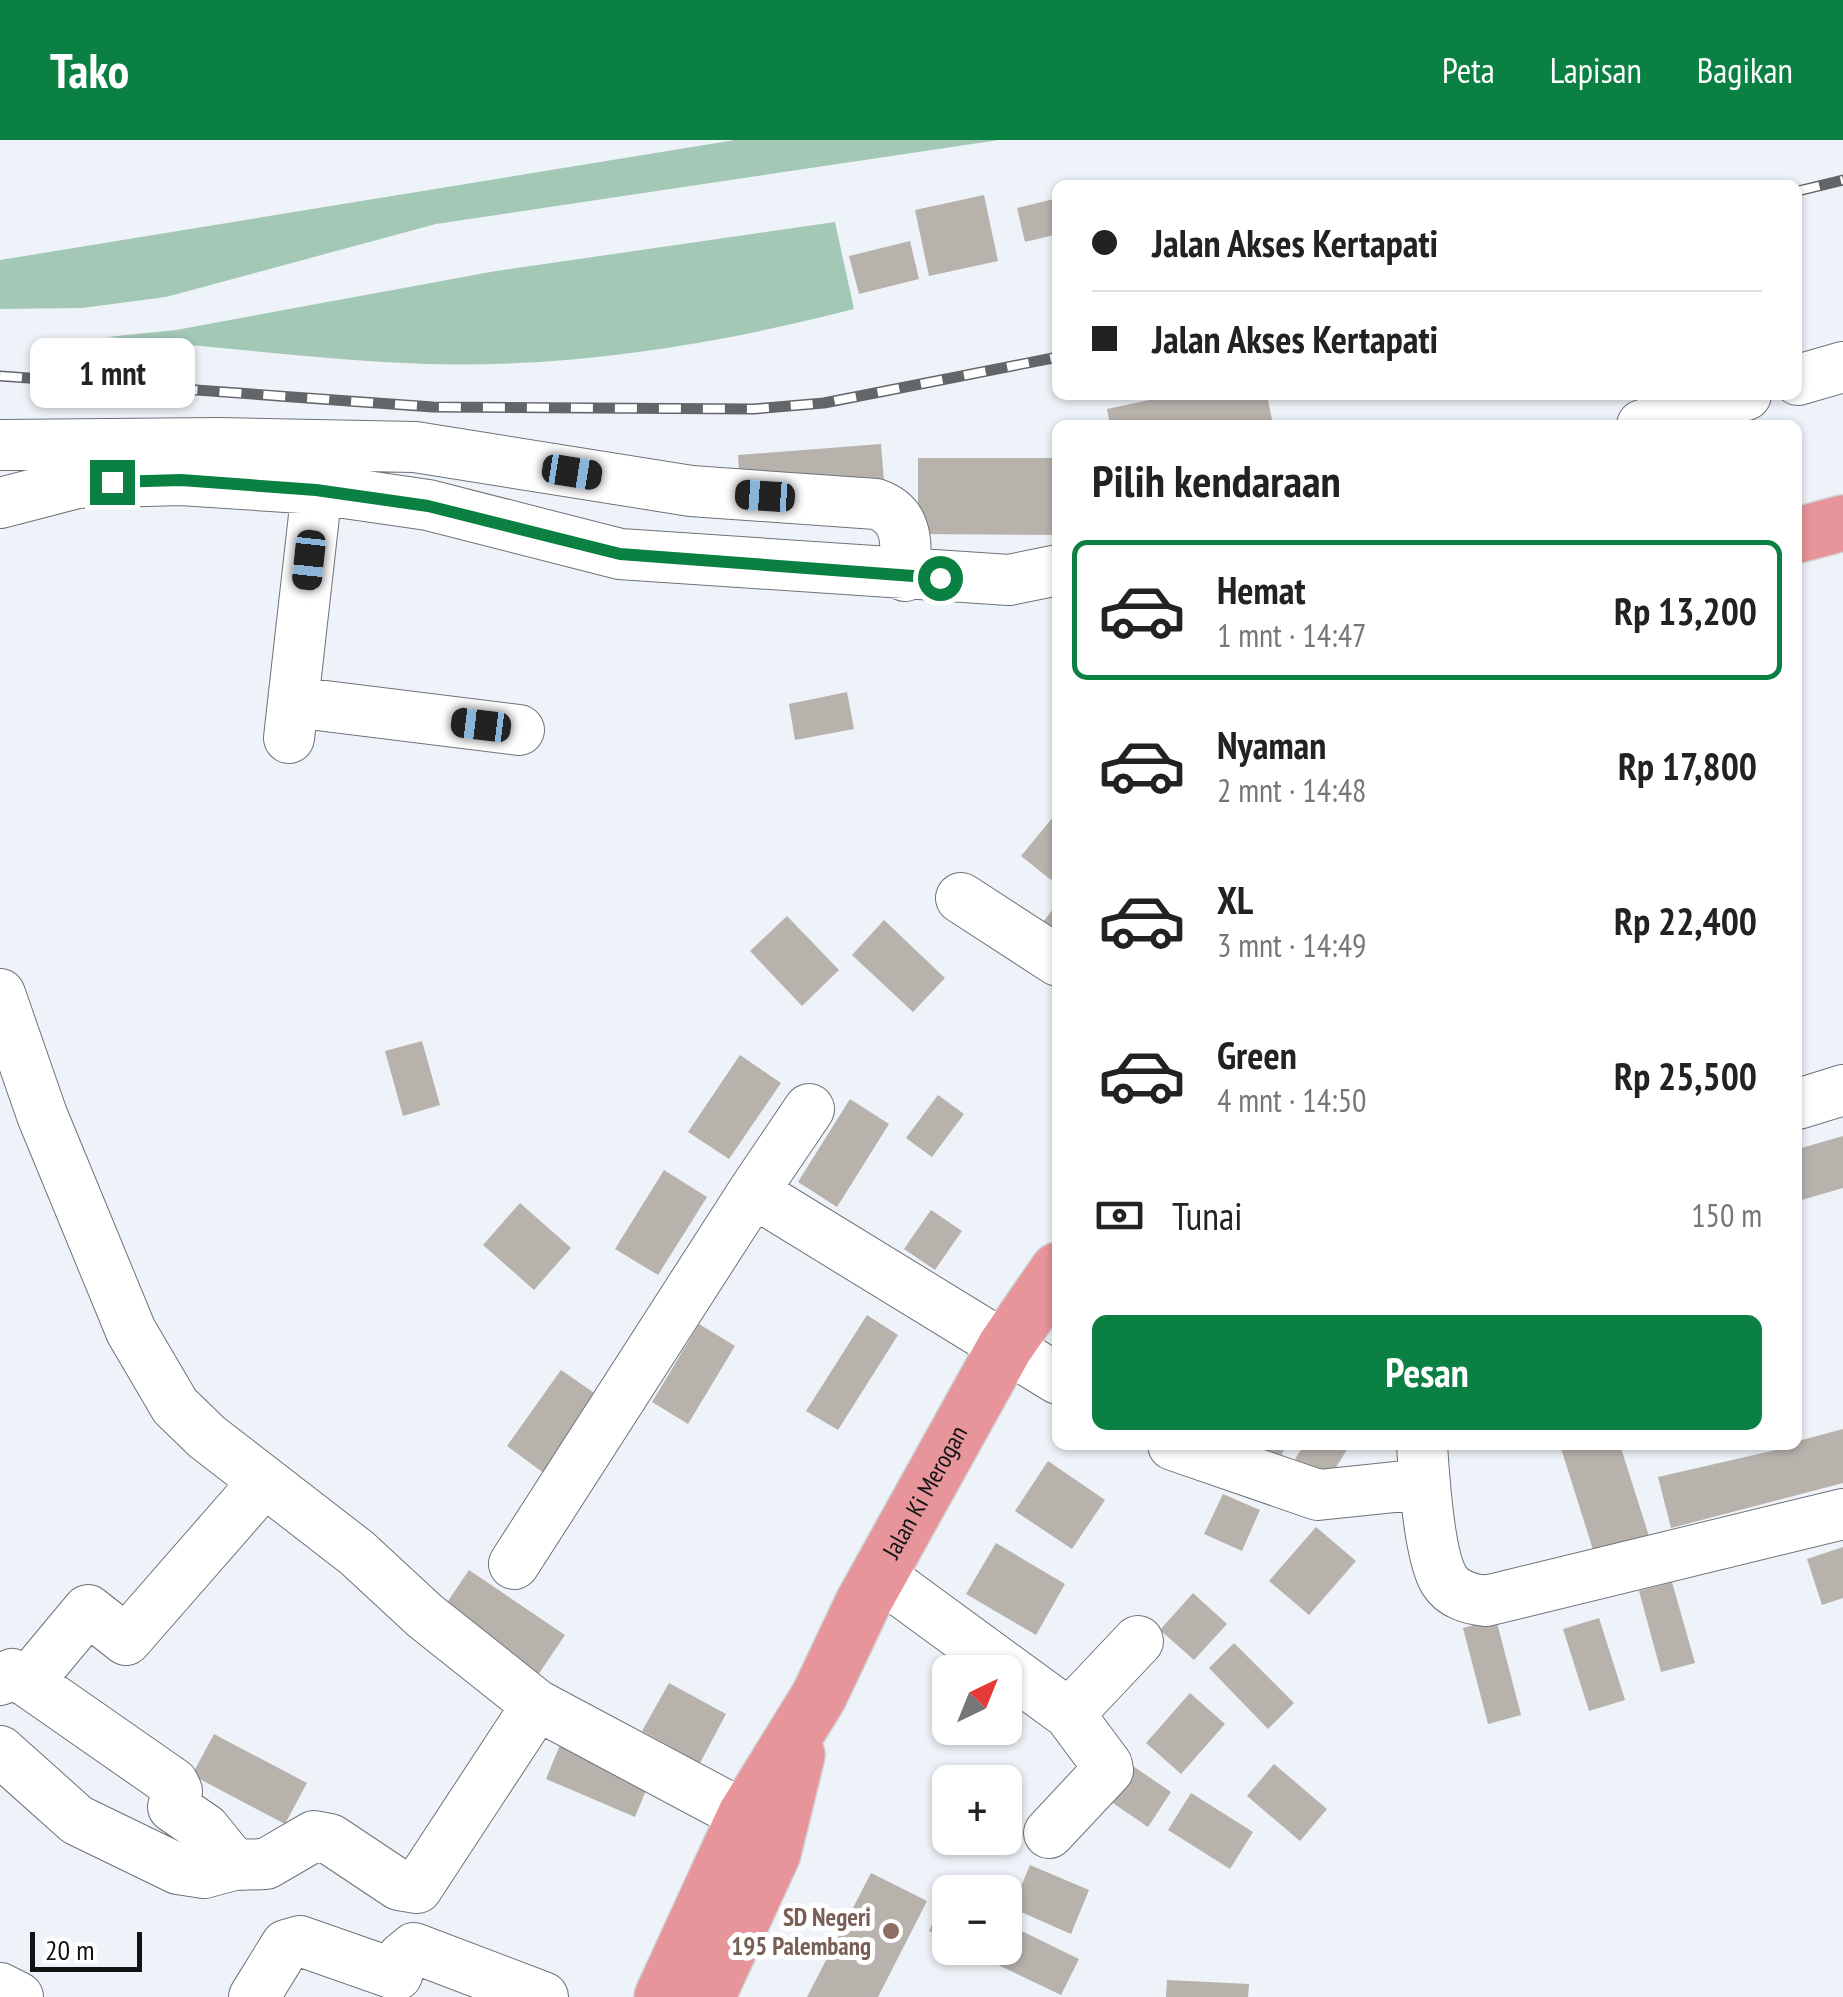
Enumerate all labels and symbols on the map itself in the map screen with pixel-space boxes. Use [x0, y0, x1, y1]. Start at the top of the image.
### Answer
callout: 1 mnt [29, 337, 194, 407]
car [540, 452, 604, 492]
route end [90, 460, 135, 505]
car [734, 479, 796, 513]
car [291, 529, 327, 591]
route start [918, 556, 963, 601]
car [449, 706, 513, 744]
street label: Jalan Ki Merogan [874, 1420, 974, 1565]
north arrow [932, 1655, 1022, 1745]
place label: SD Negeri 195 Palembang [731, 1901, 871, 1962]
marker: SD Negeri 195 Palembang [880, 1920, 902, 1942]
scale bar [30, 1927, 142, 1972]

